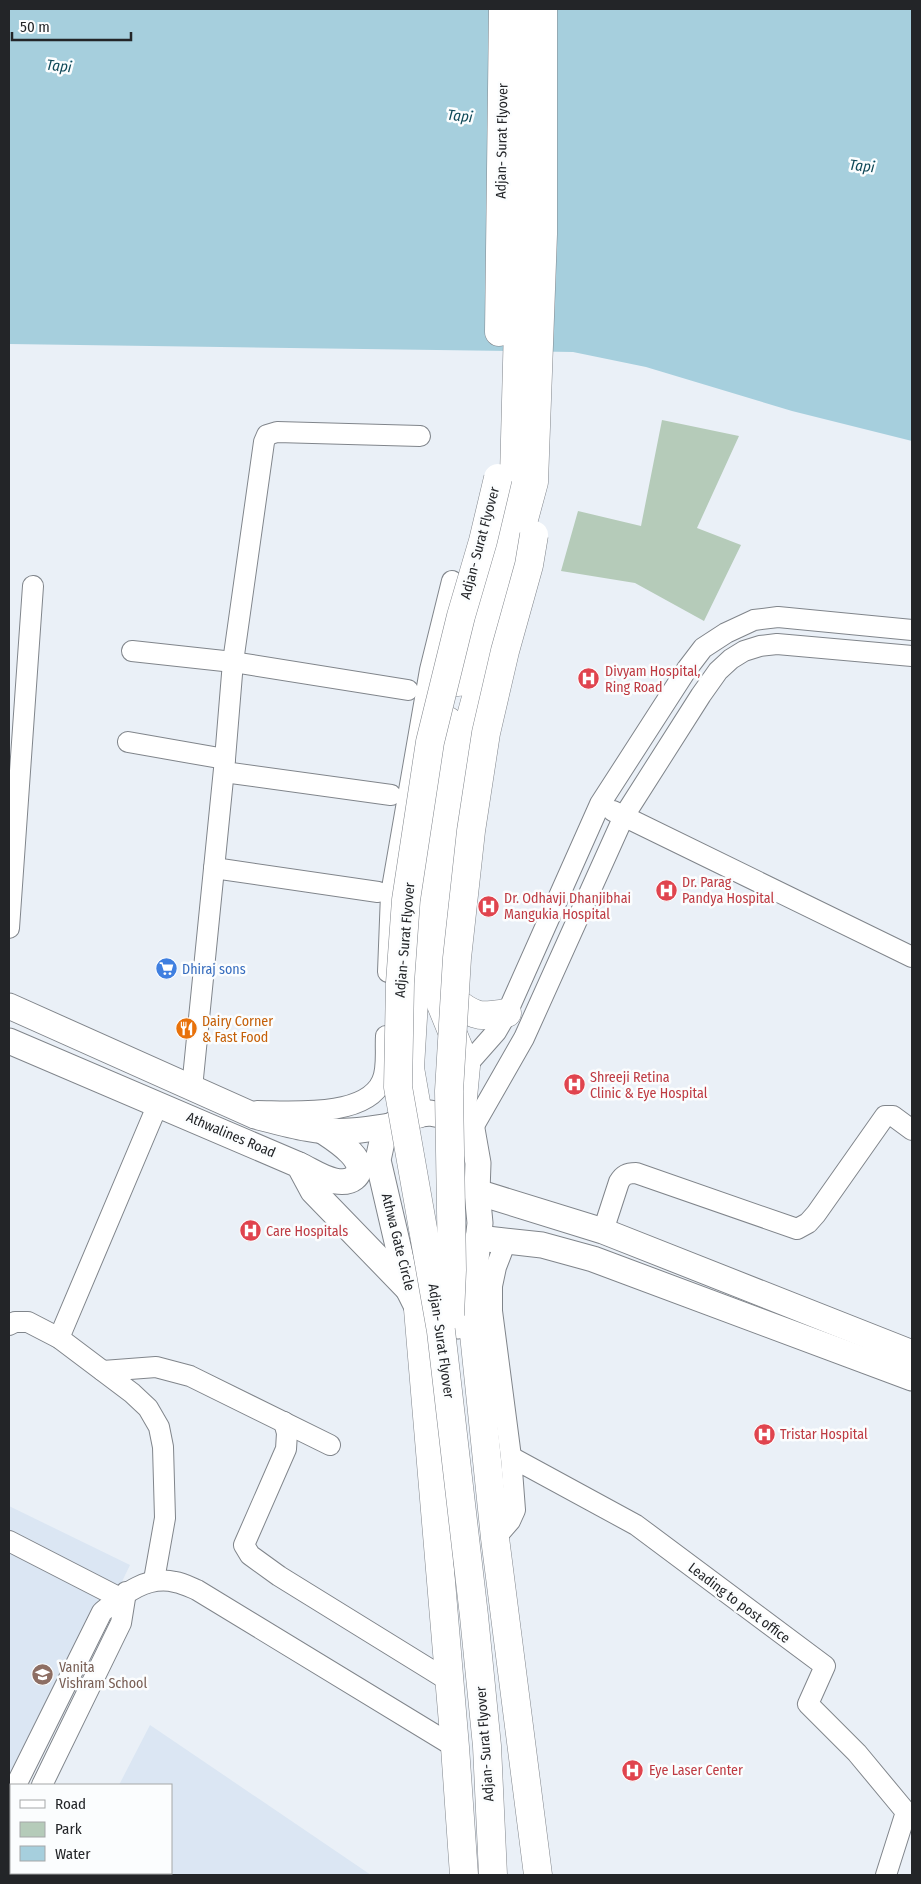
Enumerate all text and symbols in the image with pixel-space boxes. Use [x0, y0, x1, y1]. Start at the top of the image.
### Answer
scale bar [12, 10, 131, 42]
text: 50 m [20, 18, 50, 36]
water label: Tapi [45, 56, 73, 77]
street label: Adjan- Surat Flyover [492, 83, 512, 199]
water label: Tapi [446, 106, 474, 127]
water label: Tapi [848, 156, 876, 177]
street label: Adjan- Surat Flyover [457, 485, 503, 601]
place label: Divyam Hospital, Ring Road [605, 663, 701, 696]
hospital icon: Divyam Hospital, Ring Road [577, 667, 601, 691]
place label: Dr. Parag Pandya Hospital [682, 874, 775, 907]
hospital icon: Dr. Parag Pandya Hospital [654, 878, 678, 902]
street label: Adjan- Surat Flyover [391, 882, 419, 998]
place label: Dr. Odhavji Dhanjibhai Mangukia Hospital [504, 890, 631, 923]
hospital icon: Dr. Odhavji Dhanjibhai Mangukia Hospital [476, 894, 500, 918]
supermarket icon: Dhiraj sons [154, 957, 178, 981]
place label: Dhiraj sons [182, 961, 246, 978]
place label: Dairy Corner & Fast Food [202, 1013, 273, 1046]
restaurant icon: Dairy Corner & Fast Food [174, 1017, 198, 1041]
place label: Shreeji Retina Clinic & Eye Hospital [590, 1069, 708, 1102]
hospital icon: Shreeji Retina Clinic & Eye Hospital [562, 1073, 586, 1097]
street label: Athwalines Road [184, 1109, 278, 1161]
street label: Athwa Gate Circle [378, 1192, 418, 1292]
hospital icon: Care Hospitals [238, 1219, 262, 1243]
place label: Care Hospitals [266, 1223, 348, 1240]
street label: Adjan- Surat Flyover [425, 1283, 457, 1400]
hospital icon: Tristar Hospital [752, 1422, 776, 1446]
place label: Tristar Hospital [780, 1426, 868, 1443]
street label: Leading to post office [685, 1559, 793, 1647]
place label: Vanita Vishram School [59, 1659, 147, 1692]
school or university icon: Vanita Vishram School [31, 1663, 55, 1687]
street label: Adjan- Surat Flyover [472, 1686, 498, 1802]
hospital icon: Eye Laser Center [621, 1758, 645, 1782]
place label: Eye Laser Center [649, 1762, 743, 1779]
legend [10, 1784, 172, 1874]
text: Road [55, 1795, 86, 1813]
text: Park [55, 1820, 82, 1838]
text: Water [55, 1845, 91, 1863]

